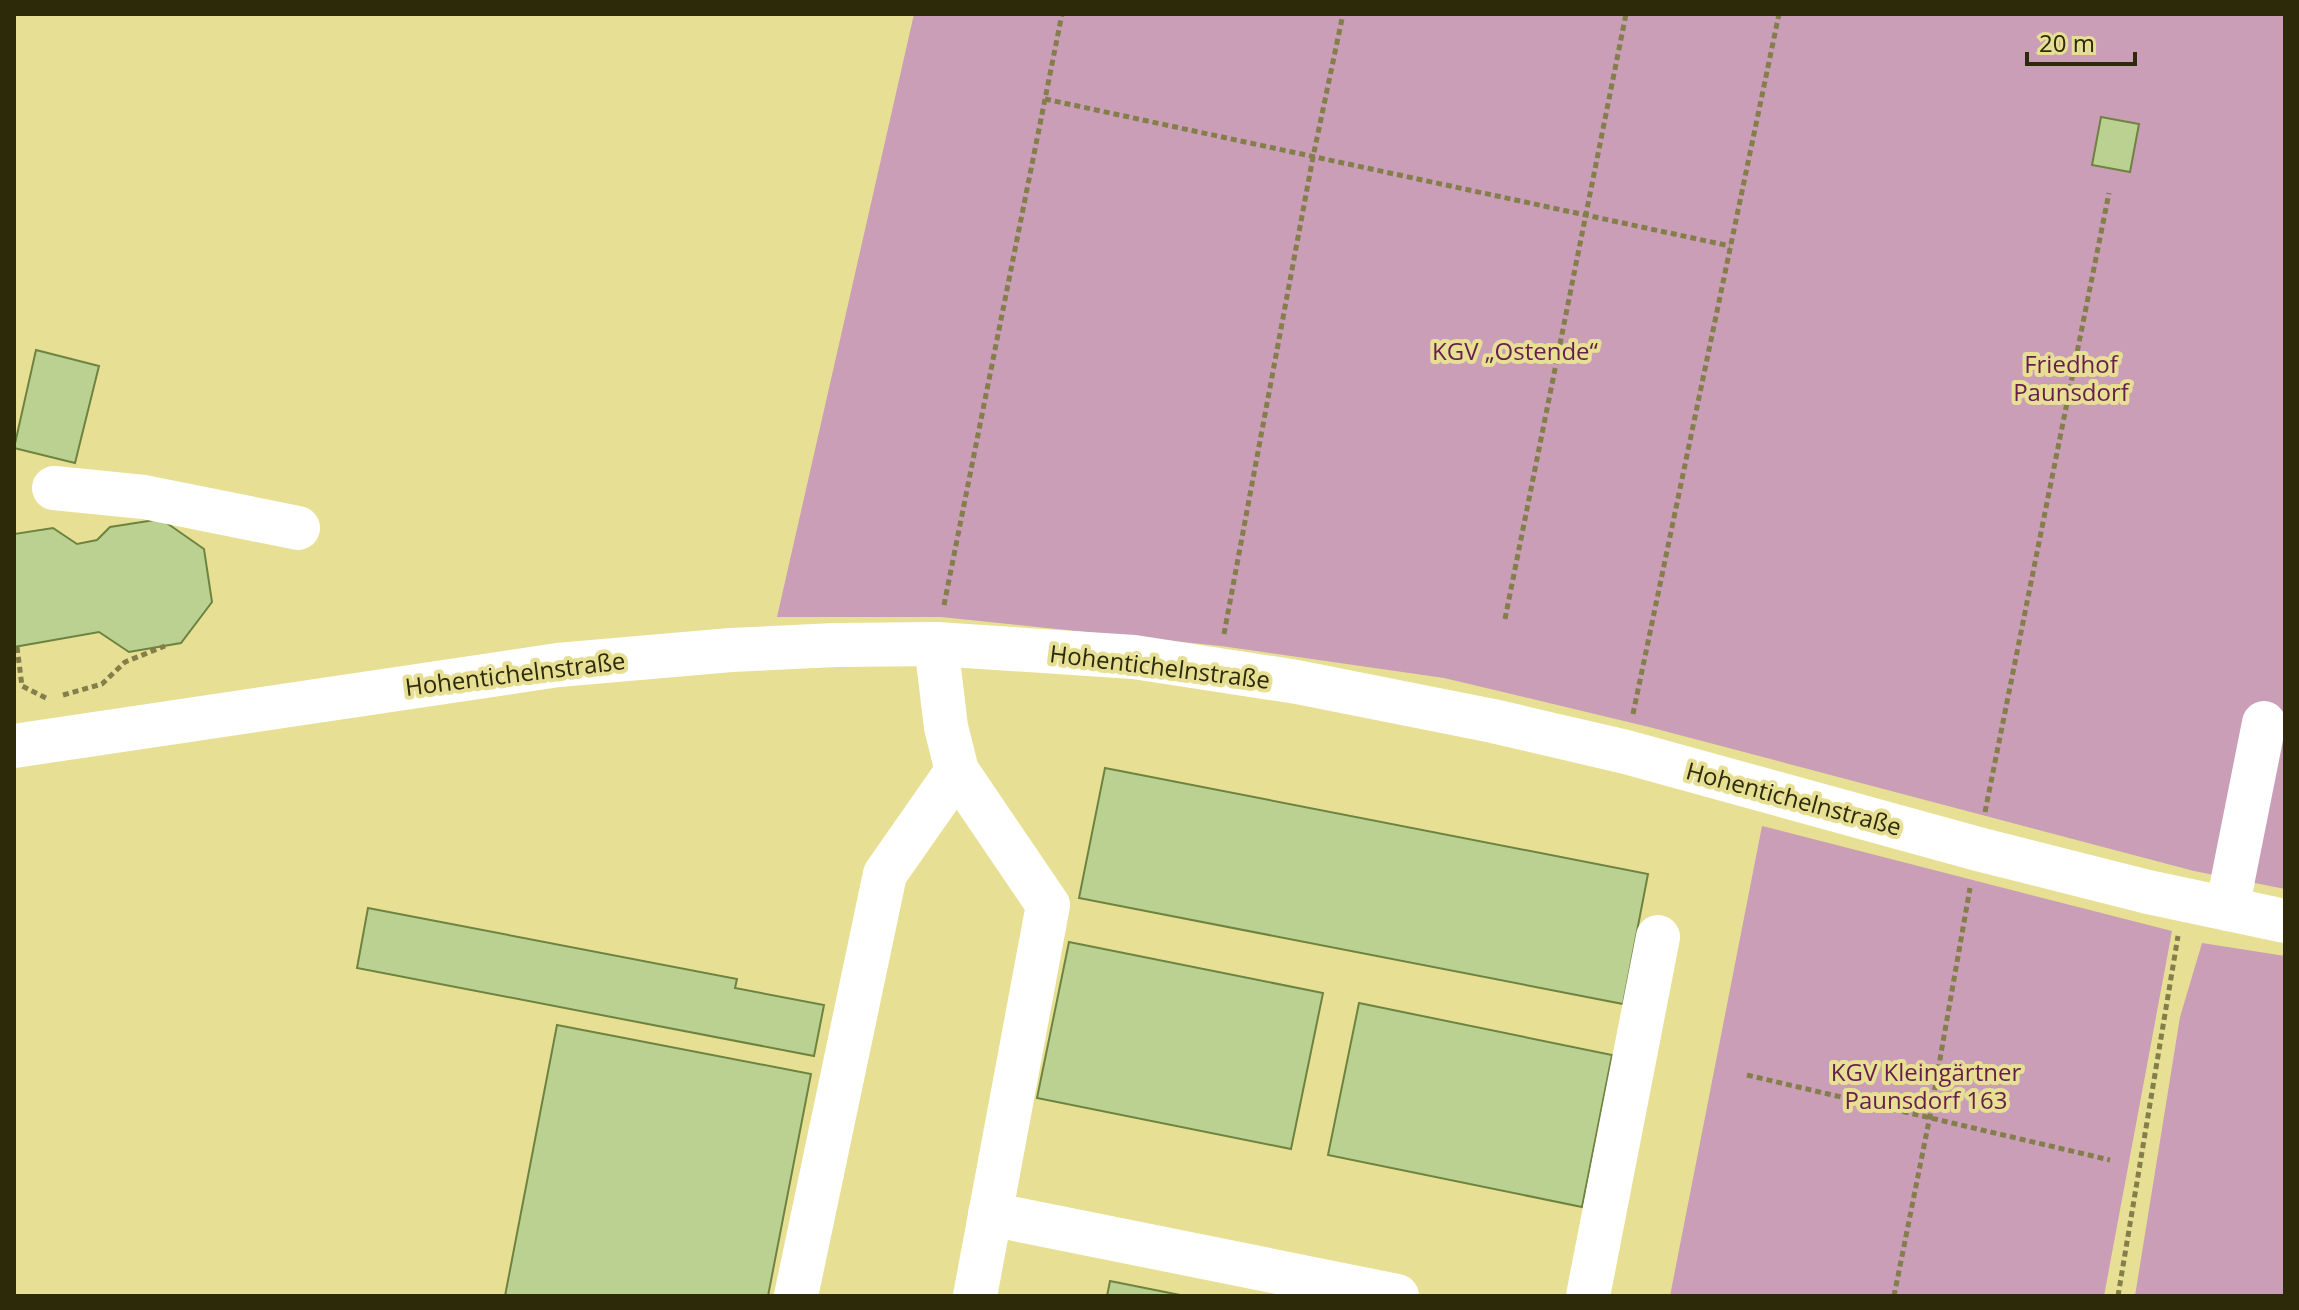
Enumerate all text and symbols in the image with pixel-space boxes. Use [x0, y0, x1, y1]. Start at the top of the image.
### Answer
scale bar [2027, 16, 2135, 66]
text: 20 m [2039, 26, 2095, 59]
park label: KGV „Ostende“ [1432, 334, 1599, 367]
park label: Friedhof Paunsdorf [2013, 347, 2131, 408]
street label: Hohentichelnstraße [1048, 636, 1272, 696]
street label: Hohentichelnstraße [403, 643, 627, 703]
street label: Hohentichelnstraße [1683, 753, 1905, 843]
park label: KGV Kleingärtner Paunsdorf 163 [1831, 1055, 2021, 1116]

